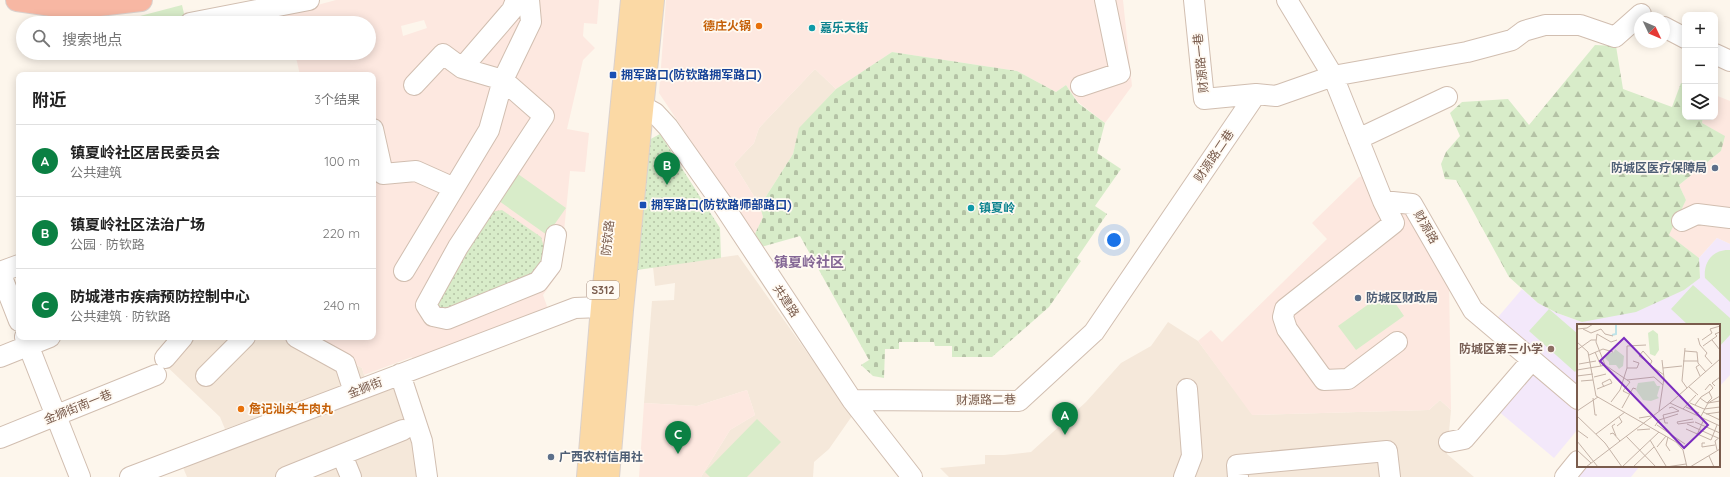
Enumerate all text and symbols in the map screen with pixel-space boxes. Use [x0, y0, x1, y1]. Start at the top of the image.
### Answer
north arrow [1634, 12, 1670, 48]
map controls [1682, 12, 1718, 120]
button: + [1682, 12, 1718, 48]
search box [16, 16, 376, 60]
place label: 德庄火锅 [703, 18, 751, 33]
place label: 嘉乐天街 [820, 20, 868, 35]
marker: 德庄火锅 [754, 21, 764, 31]
marker: 嘉乐天街 [807, 23, 817, 33]
icon: search [30, 27, 52, 49]
text: 搜索地点 [62, 30, 122, 49]
street label: 财源路一巷 [1190, 32, 1211, 94]
button: − [1682, 48, 1718, 84]
place label: 拥军路口(防钦路拥军路口) [621, 67, 762, 82]
marker: 拥军路口(防钦路拥军路口) [608, 70, 618, 80]
button: layers [1682, 84, 1718, 120]
text: 附近 [32, 89, 66, 110]
text: 3个结果 [314, 91, 360, 107]
street label: 财源路二巷 [1191, 127, 1237, 185]
text: 镇夏岭社区居民委员会 [70, 143, 220, 162]
pin: B [654, 152, 680, 185]
text: A [41, 153, 49, 169]
text: 100 m [324, 153, 360, 169]
place label: 防城区医疗保障局 [1611, 160, 1707, 175]
marker: 防城区医疗保障局 [1710, 163, 1720, 173]
text: 公共建筑 [70, 164, 122, 180]
place label: 拥军路口(防钦路师部路口) [651, 197, 792, 212]
marker: 拥军路口(防钦路师部路口) [638, 200, 648, 210]
place label: 镇夏岭 [979, 200, 1015, 215]
marker: 镇夏岭 [966, 203, 976, 213]
street label: 财源路 [1411, 207, 1442, 246]
text: 镇夏岭社区法治广场 [70, 215, 205, 234]
street label: 防钦路 [598, 219, 617, 257]
text: B [41, 225, 49, 241]
text: 220 m [322, 225, 360, 241]
your location [1104, 230, 1124, 250]
text: 公园 · 防钦路 [70, 236, 145, 252]
district label: 镇夏岭社区 [774, 253, 844, 271]
road number: S312 [587, 281, 619, 299]
street label: 共建路 [770, 282, 803, 320]
text: 防城港市疾病预防控制中心 [70, 287, 250, 306]
place label: 防城区财政局 [1366, 290, 1438, 305]
marker: 防城区财政局 [1353, 293, 1363, 303]
text: C [41, 297, 49, 313]
text: 240 m [323, 297, 360, 313]
text: 公共建筑 · 防钦路 [70, 308, 171, 324]
inset map [1577, 324, 1720, 467]
place label: 防城区第三小学 [1459, 341, 1543, 356]
marker: 防城区第三小学 [1546, 344, 1556, 354]
street label: 金狮街 [345, 374, 384, 401]
street label: 金狮街南一巷 [42, 386, 114, 427]
street label: 财源路二巷 [956, 391, 1016, 408]
place label: 詹记汕头牛肉丸 [249, 401, 333, 416]
pin: A [1052, 402, 1078, 435]
marker: 詹记汕头牛肉丸 [236, 404, 246, 414]
pin: C [665, 421, 691, 454]
place label: 广西农村信用社 [559, 449, 643, 464]
marker: 广西农村信用社 [546, 452, 556, 462]

